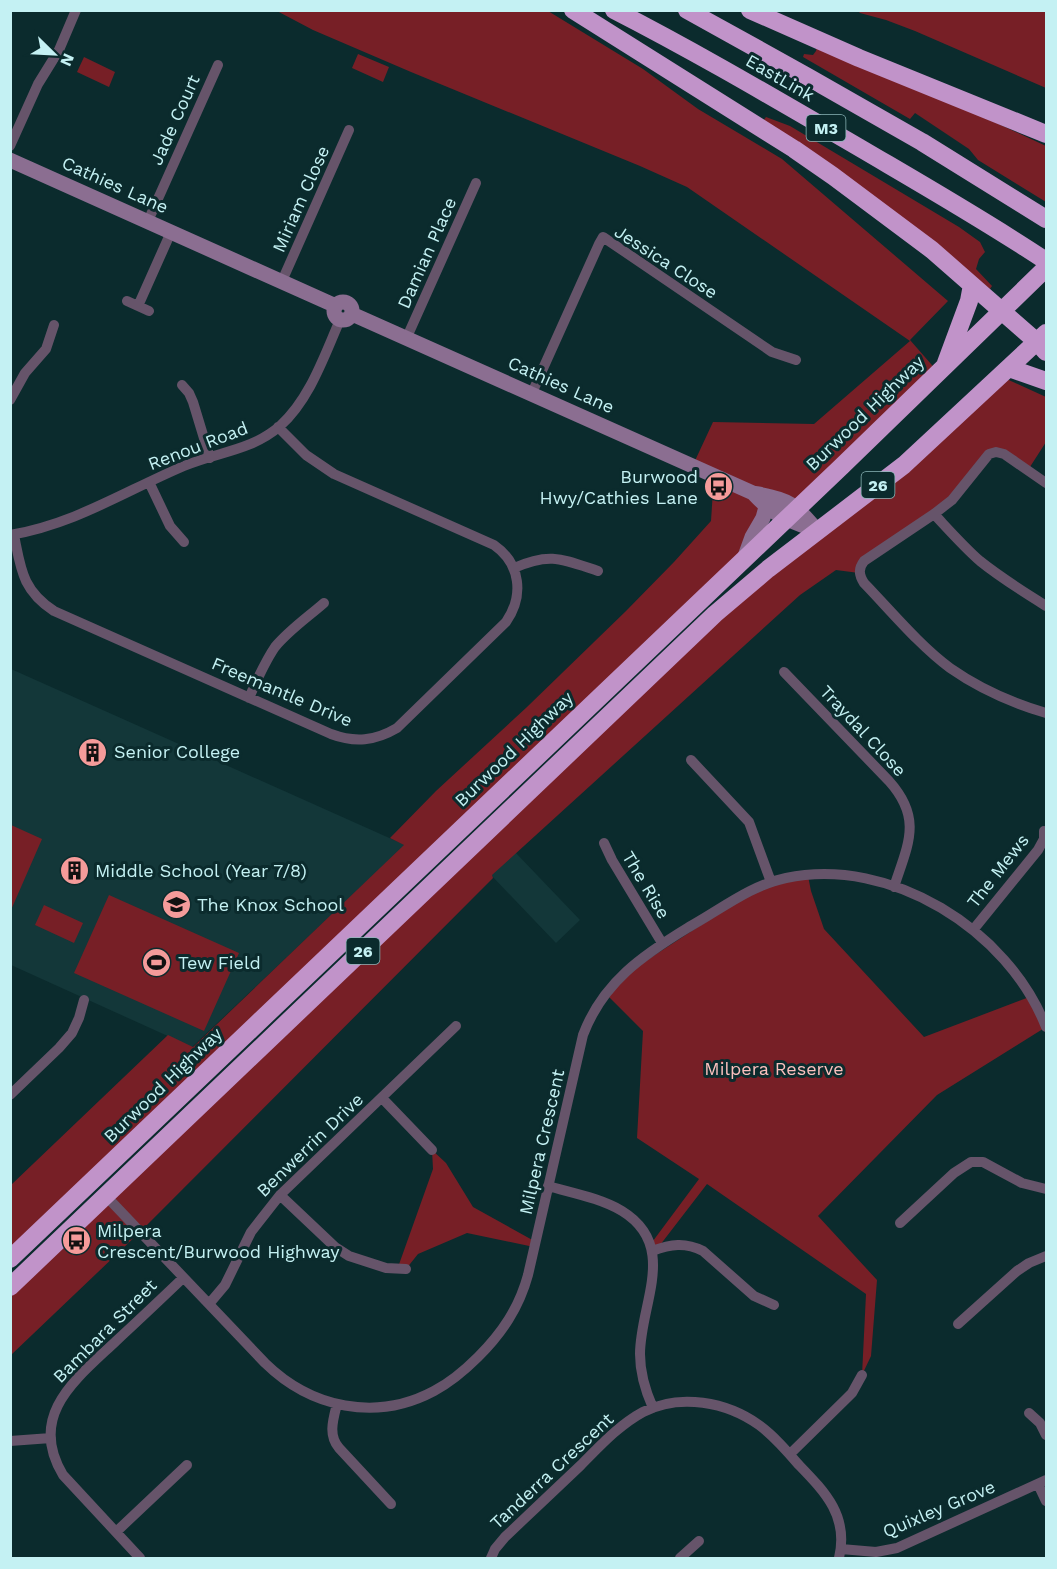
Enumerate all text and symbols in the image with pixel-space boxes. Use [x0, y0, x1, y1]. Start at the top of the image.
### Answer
north arrow [24, 24, 84, 84]
street label: EastLink [742, 50, 818, 106]
text: N [56, 51, 78, 69]
street label: Jade Court [145, 71, 204, 168]
road number: M3 [806, 115, 846, 141]
street label: Miriam Close [268, 142, 333, 255]
street label: Cathies Lane [59, 152, 172, 217]
street label: Damian Place [393, 194, 460, 312]
street label: Jessica Close [611, 220, 722, 303]
street label: Burwood Highway [801, 350, 929, 475]
street label: Cathies Lane [505, 352, 618, 417]
street label: Renou Road [145, 417, 251, 474]
place label: Burwood Hwy/Cathies Lane [540, 466, 698, 508]
bus stop icon: Burwood Hwy/Cathies Lane [703, 471, 735, 503]
road number: 26 [862, 472, 894, 498]
street label: Freemantle Drive [209, 652, 356, 731]
street label: Traydal Close [816, 681, 911, 780]
street label: Burwood Highway [450, 686, 578, 811]
building icon: Senior College [77, 736, 109, 768]
place label: Senior College [114, 741, 240, 762]
street label: The Mews [962, 830, 1033, 912]
street label: The Rise [618, 847, 675, 922]
building icon: Middle School (Year 7/8) [58, 855, 90, 887]
place label: Middle School (Year 7/8) [95, 860, 307, 881]
school or university icon: The Knox School [160, 889, 192, 921]
place label: The Knox School [197, 894, 344, 915]
road number: 26 [346, 938, 380, 964]
sports icon: Tew Field [141, 947, 173, 979]
place label: Tew Field [178, 952, 261, 973]
street label: Burwood Highway [99, 1022, 227, 1147]
park label: Milpera Reserve [704, 1058, 844, 1079]
street label: Milpera Crescent [515, 1067, 569, 1217]
street label: Benwerrin Drive [252, 1089, 367, 1201]
place label: Milpera Crescent/Burwood Highway [97, 1220, 340, 1262]
bus stop icon: Milpera Crescent/Burwood Highway [60, 1225, 92, 1257]
street label: Bambara Street [49, 1274, 161, 1387]
street label: Tanderra Crescent [486, 1408, 618, 1533]
street label: Quixley Grove [879, 1475, 998, 1542]

